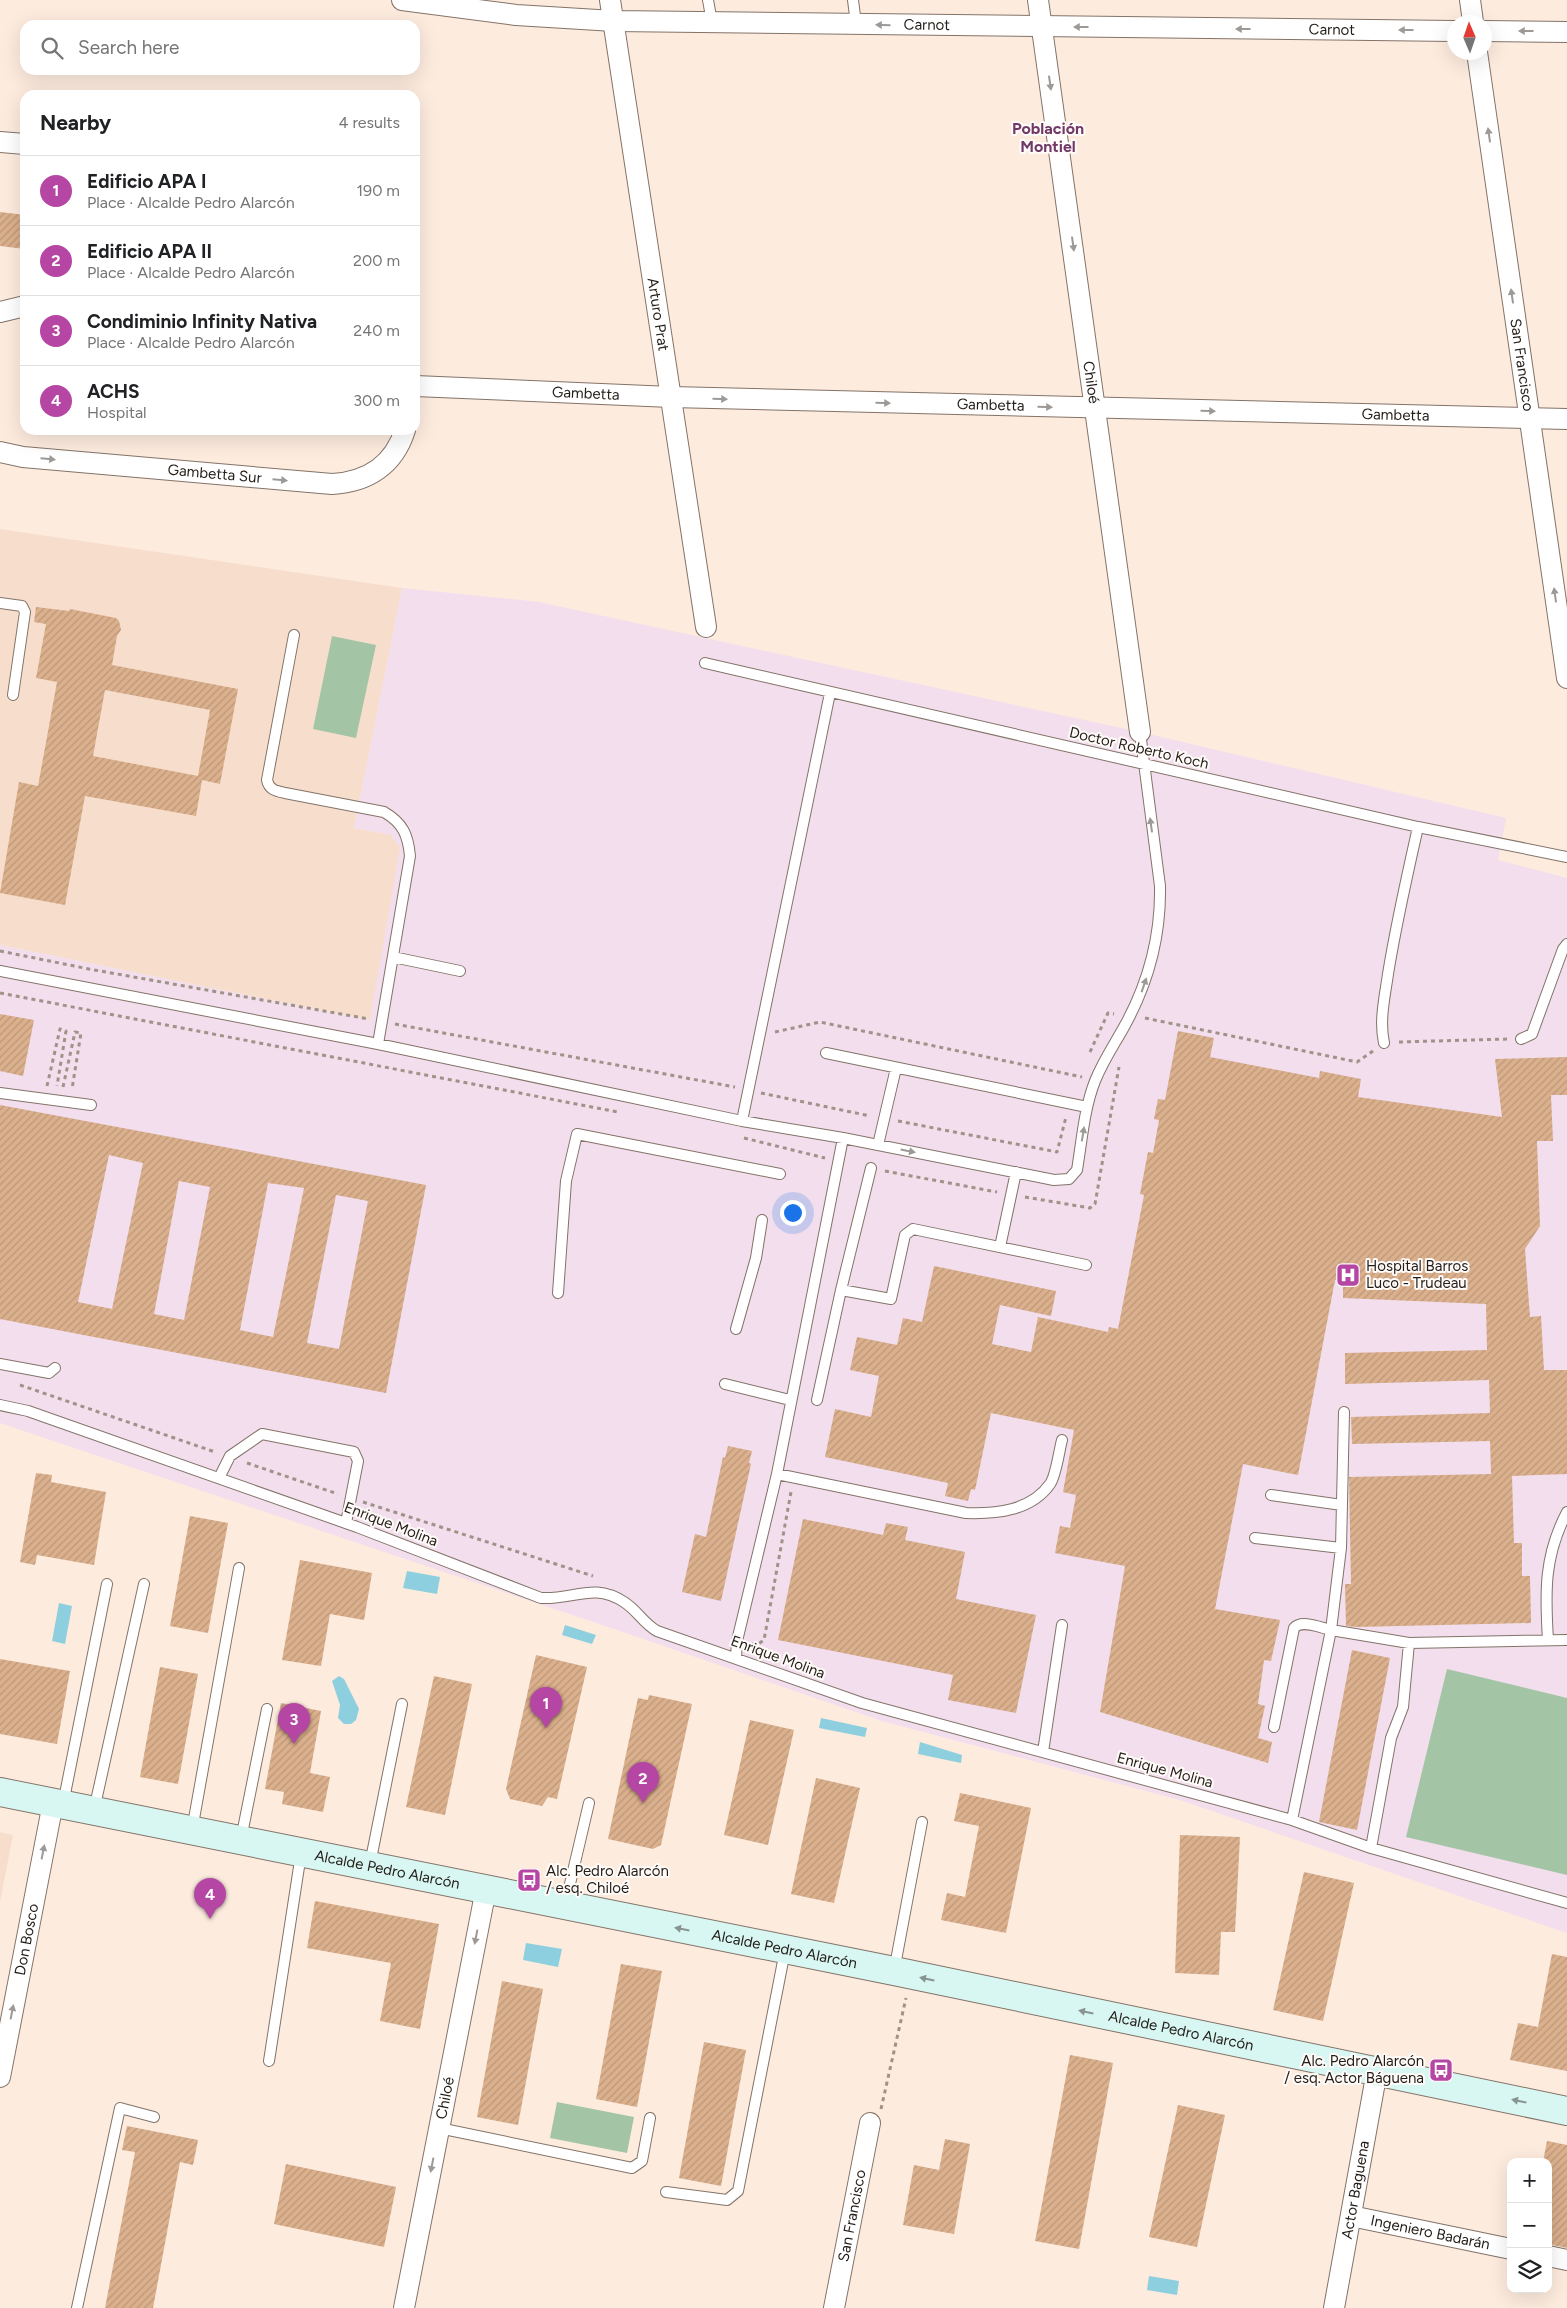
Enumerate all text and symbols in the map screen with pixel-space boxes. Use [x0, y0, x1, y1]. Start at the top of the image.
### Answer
street label: Carnot [904, 15, 950, 34]
north arrow [1447, 15, 1492, 60]
search box [20, 20, 420, 75]
street label: Carnot [1309, 20, 1355, 39]
one-way arrow [875, 21, 891, 29]
one-way arrow [1073, 23, 1089, 31]
one-way arrow [1235, 25, 1251, 33]
one-way arrow [1398, 26, 1414, 34]
one-way arrow [1517, 27, 1533, 35]
icon: search [38, 34, 66, 62]
text: Search here [78, 36, 180, 59]
one-way arrow [1046, 75, 1054, 91]
text: Nearby [40, 110, 111, 135]
text: 4 results [339, 113, 400, 132]
district label: Población Montiel [1012, 119, 1084, 156]
one-way arrow [1485, 127, 1493, 143]
text: Edificio APA I [87, 170, 206, 193]
text: 1 [53, 181, 59, 200]
text: 190 m [357, 181, 400, 200]
text: Place · Alcalde Pedro Alarcón [87, 193, 295, 212]
one-way arrow [1069, 236, 1077, 252]
text: Edificio APA II [87, 240, 212, 263]
text: 2 [51, 251, 61, 270]
text: 200 m [353, 251, 400, 270]
text: Place · Alcalde Pedro Alarcón [87, 263, 295, 282]
street label: Arturo Prat [644, 276, 673, 353]
one-way arrow [1508, 288, 1516, 304]
text: Condiminio Infinity Nativa [87, 310, 317, 333]
street label: San Francisco [1506, 317, 1538, 413]
text: 3 [52, 321, 60, 340]
text: 240 m [353, 321, 400, 340]
text: Place · Alcalde Pedro Alarcón [87, 333, 295, 352]
street label: Chiloé [1079, 360, 1103, 405]
text: ACHS [87, 380, 140, 403]
street label: Gambetta [552, 383, 620, 404]
text: 4 [51, 391, 61, 410]
text: 300 m [353, 391, 400, 410]
one-way arrow [712, 395, 728, 403]
street label: Gambetta [957, 395, 1025, 415]
one-way arrow [875, 399, 891, 407]
text: Hospital [87, 403, 147, 422]
one-way arrow [1037, 404, 1053, 412]
street label: Gambetta [1361, 405, 1430, 425]
one-way arrow [1200, 407, 1216, 415]
one-way arrow [40, 455, 56, 463]
street label: Gambetta Sur [167, 461, 262, 487]
one-way arrow [272, 477, 288, 485]
one-way arrow [1551, 587, 1559, 603]
street label: Doctor Roberto Koch [1067, 723, 1211, 773]
one-way arrow [1147, 817, 1155, 833]
one-way arrow [1141, 978, 1149, 993]
one-way arrow [1079, 1126, 1087, 1142]
one-way arrow [901, 1148, 917, 1156]
your location [780, 1200, 806, 1226]
place label: Hospital Barros Luco - Trudeau [1366, 1257, 1468, 1292]
hospital icon: Hospital Barros Luco - Trudeau [1335, 1262, 1361, 1288]
street label: Enrique Molina [342, 1498, 440, 1550]
street label: Enrique Molina [728, 1632, 828, 1682]
pin: 1 [530, 1687, 562, 1728]
pin: 3 [278, 1703, 310, 1744]
street label: Enrique Molina [1115, 1749, 1215, 1791]
pin: 2 [627, 1762, 659, 1803]
one-way arrow [39, 1845, 47, 1860]
street label: Alcalde Pedro Alarcón [313, 1846, 462, 1893]
place label: Alc. Pedro Alarcón / esq. Chiloé [546, 1862, 669, 1897]
bus stop icon: Alc. Pedro Alarcón / esq. Chiloé [516, 1867, 542, 1893]
pin: 4 [194, 1878, 226, 1919]
street label: Don Bosco [11, 1902, 42, 1977]
one-way arrow [674, 1925, 689, 1933]
street label: Alcalde Pedro Alarcón [710, 1926, 859, 1972]
one-way arrow [472, 1930, 480, 1946]
one-way arrow [919, 1975, 934, 1983]
one-way arrow [9, 2004, 17, 2020]
one-way arrow [1078, 2007, 1094, 2015]
street label: Alcalde Pedro Alarcón [1107, 2007, 1255, 2055]
place label: Alc. Pedro Alarcón / esq. Actor Báguena [1284, 2052, 1424, 2087]
bus stop icon: Alc. Pedro Alarcón / esq. Actor Báguena [1428, 2057, 1454, 2083]
street label: Chiloé [432, 2075, 458, 2121]
one-way arrow [1512, 2097, 1527, 2105]
street label: Actor Baguena [1338, 2139, 1373, 2241]
one-way arrow [427, 2158, 435, 2174]
map controls [1507, 2158, 1552, 2293]
button: + [1507, 2158, 1552, 2203]
street label: San Francisco [834, 2168, 870, 2263]
button: − [1507, 2203, 1552, 2248]
street label: Ingeniero Badarán [1369, 2211, 1492, 2253]
button: layers [1507, 2248, 1552, 2293]

